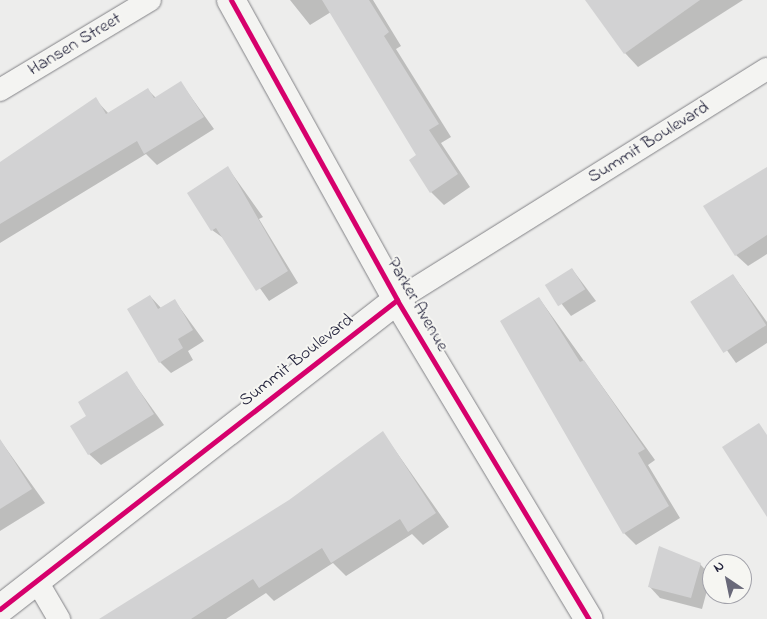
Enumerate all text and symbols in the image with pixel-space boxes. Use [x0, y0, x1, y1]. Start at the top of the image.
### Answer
street label: Hansen Street [24, 9, 126, 81]
street label: Summit Boulevard [584, 97, 714, 189]
street label: Parker Avenue [382, 254, 452, 356]
street label: Summit Boulevard [236, 310, 358, 412]
north arrow [702, 554, 752, 604]
text: N [709, 556, 729, 578]

